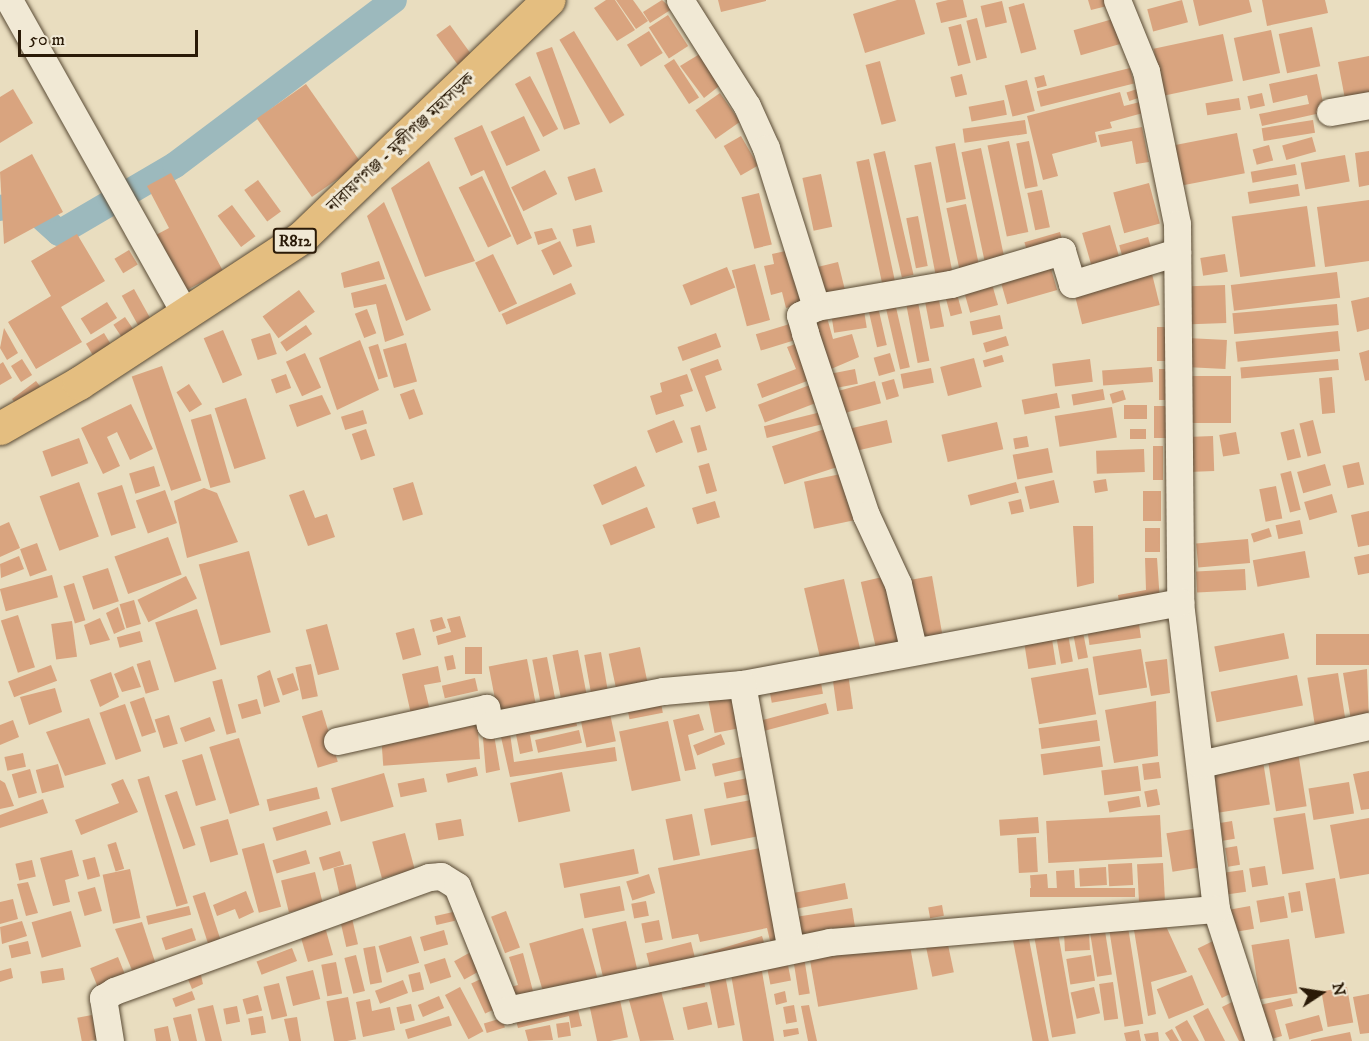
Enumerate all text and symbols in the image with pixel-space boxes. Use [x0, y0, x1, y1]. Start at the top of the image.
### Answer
scale bar [21, 18, 201, 56]
text: 50 m [29, 29, 65, 51]
street label: নারায়ণগঞ্জ - মুন্সীগঞ্জ মহাসড়ক [323, 69, 479, 217]
road number: R812 [272, 228, 318, 254]
north arrow [1291, 963, 1351, 1023]
text: N [1327, 981, 1350, 998]

